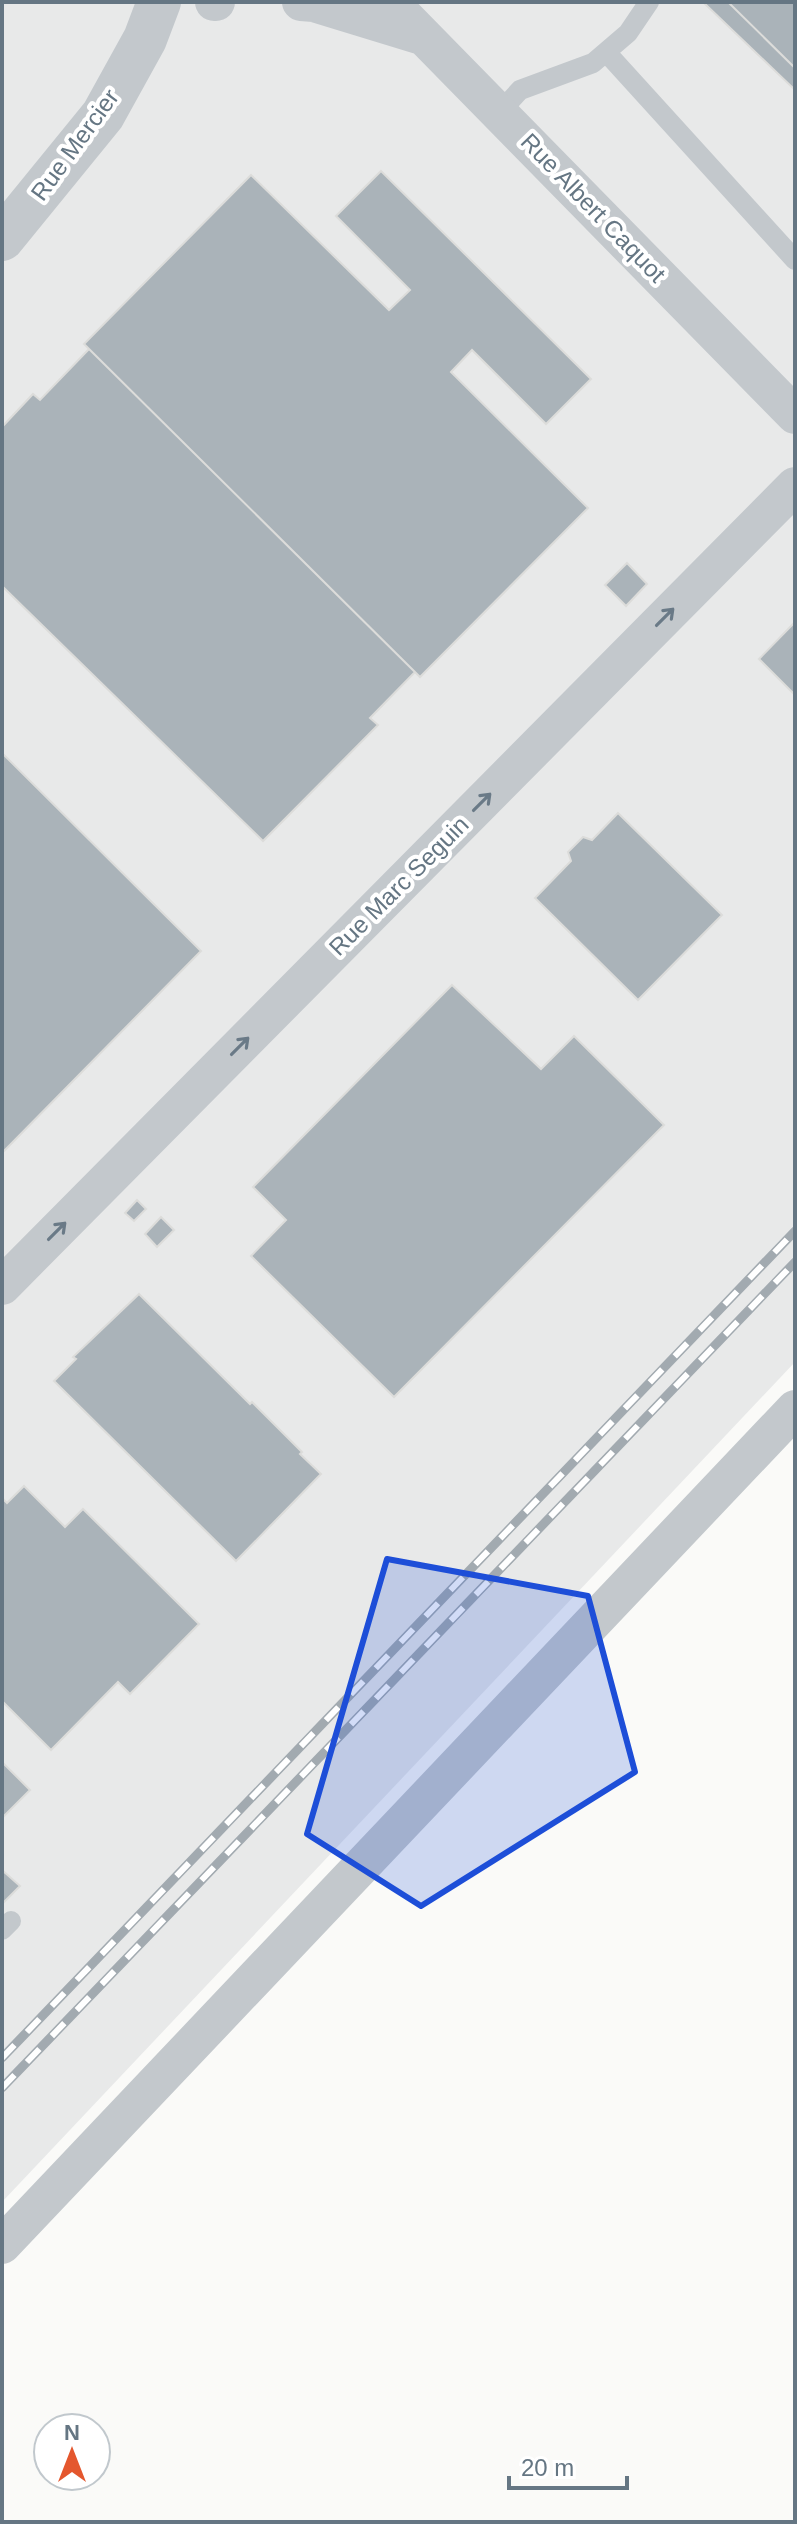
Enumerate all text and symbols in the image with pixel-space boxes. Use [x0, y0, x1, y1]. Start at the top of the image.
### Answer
street label: Rue Mercier [25, 84, 124, 206]
street label: Rue Albert Caquot [516, 128, 671, 288]
one-way arrow [656, 607, 675, 627]
one-way arrow [472, 793, 491, 812]
street label: Rue Marc Seguin [324, 811, 474, 961]
one-way arrow [230, 1037, 249, 1056]
one-way arrow [47, 1222, 66, 1241]
north arrow [32, 2412, 112, 2492]
text: N [64, 2420, 80, 2445]
scale bar [509, 2440, 627, 2490]
text: 20 m [521, 2454, 574, 2481]

